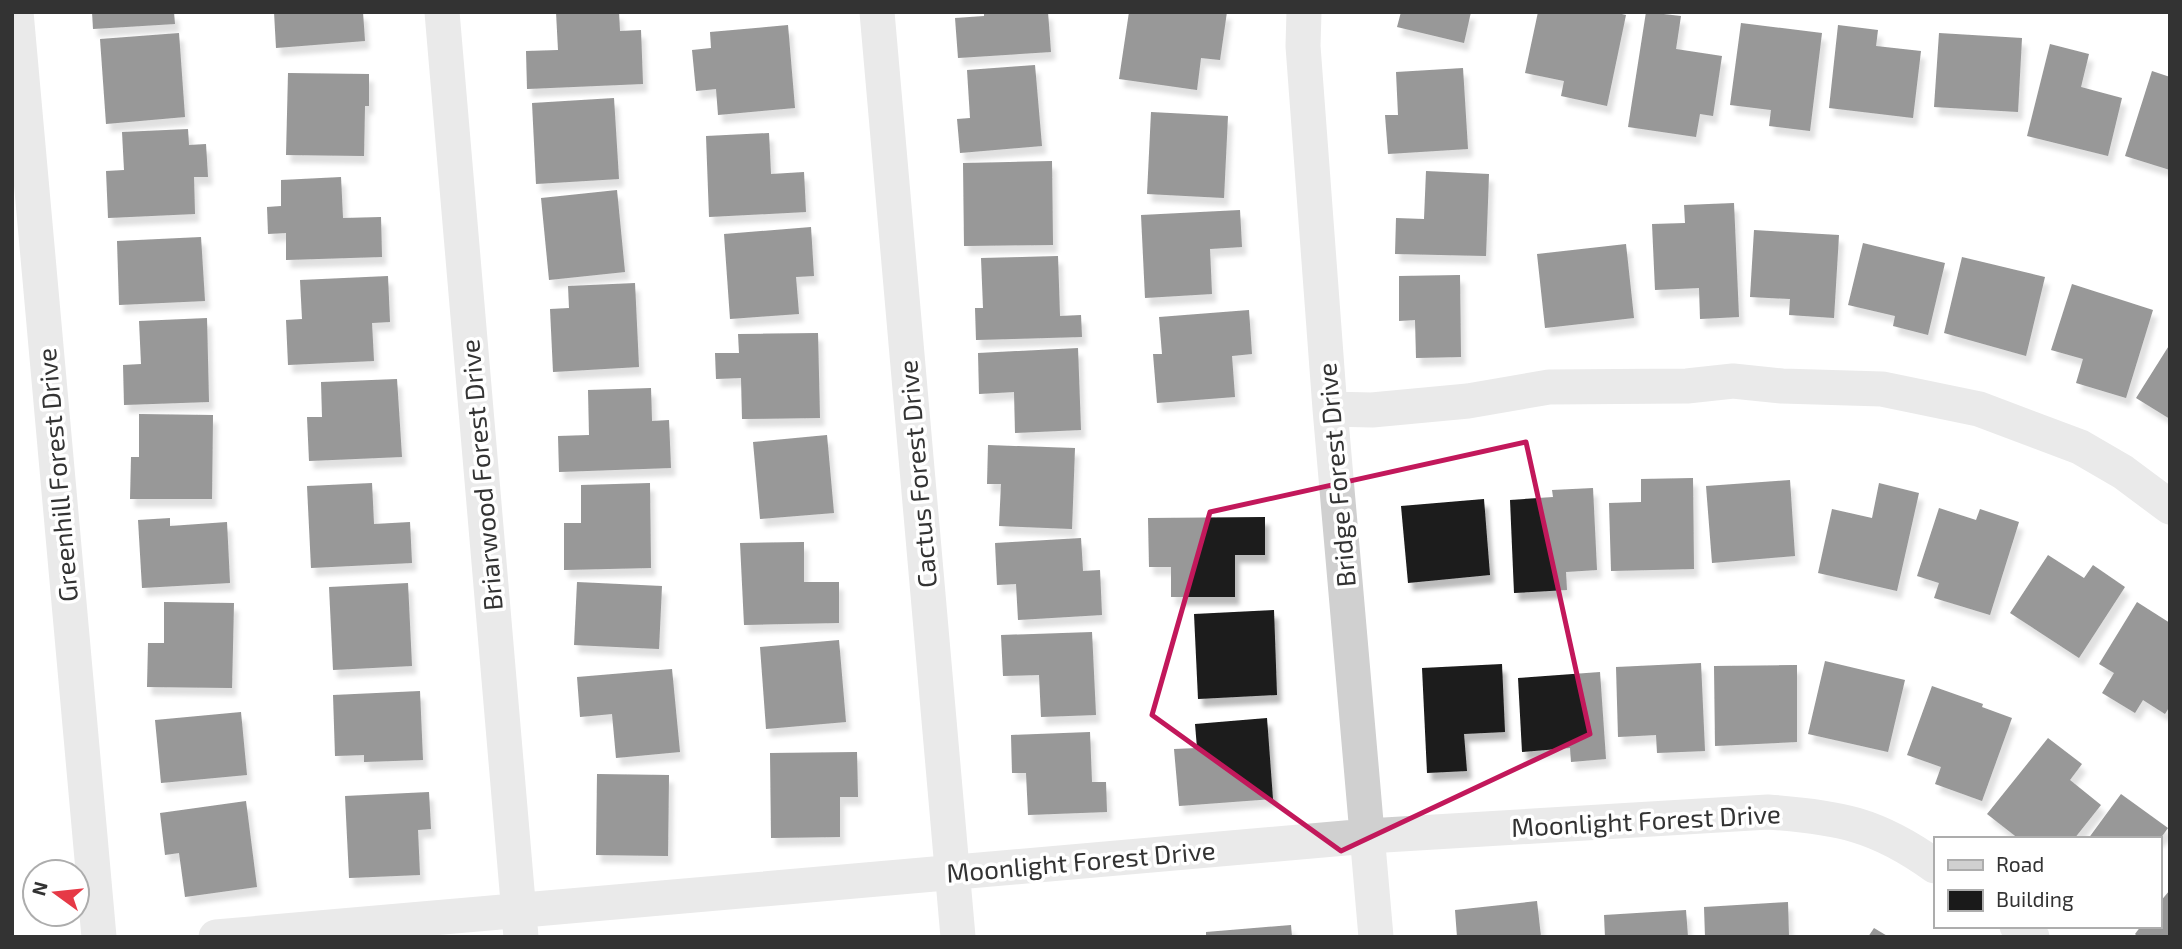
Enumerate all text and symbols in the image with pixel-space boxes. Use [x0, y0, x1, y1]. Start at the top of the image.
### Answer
street label: Briarwood Forest Drive [453, 338, 508, 612]
street label: Greenhill Forest Drive [30, 347, 83, 603]
street label: Cactus Forest Drive [891, 359, 942, 589]
street label: Bridge Forest Drive [1310, 362, 1361, 589]
street label: Moonlight Forest Drive [1510, 797, 1782, 842]
street label: Moonlight Forest Drive [945, 833, 1217, 888]
legend [1934, 837, 2161, 928]
text: Road [1996, 851, 2044, 876]
north arrow [21, 858, 91, 928]
text: N [26, 879, 52, 898]
text: Building [1996, 886, 2074, 911]

